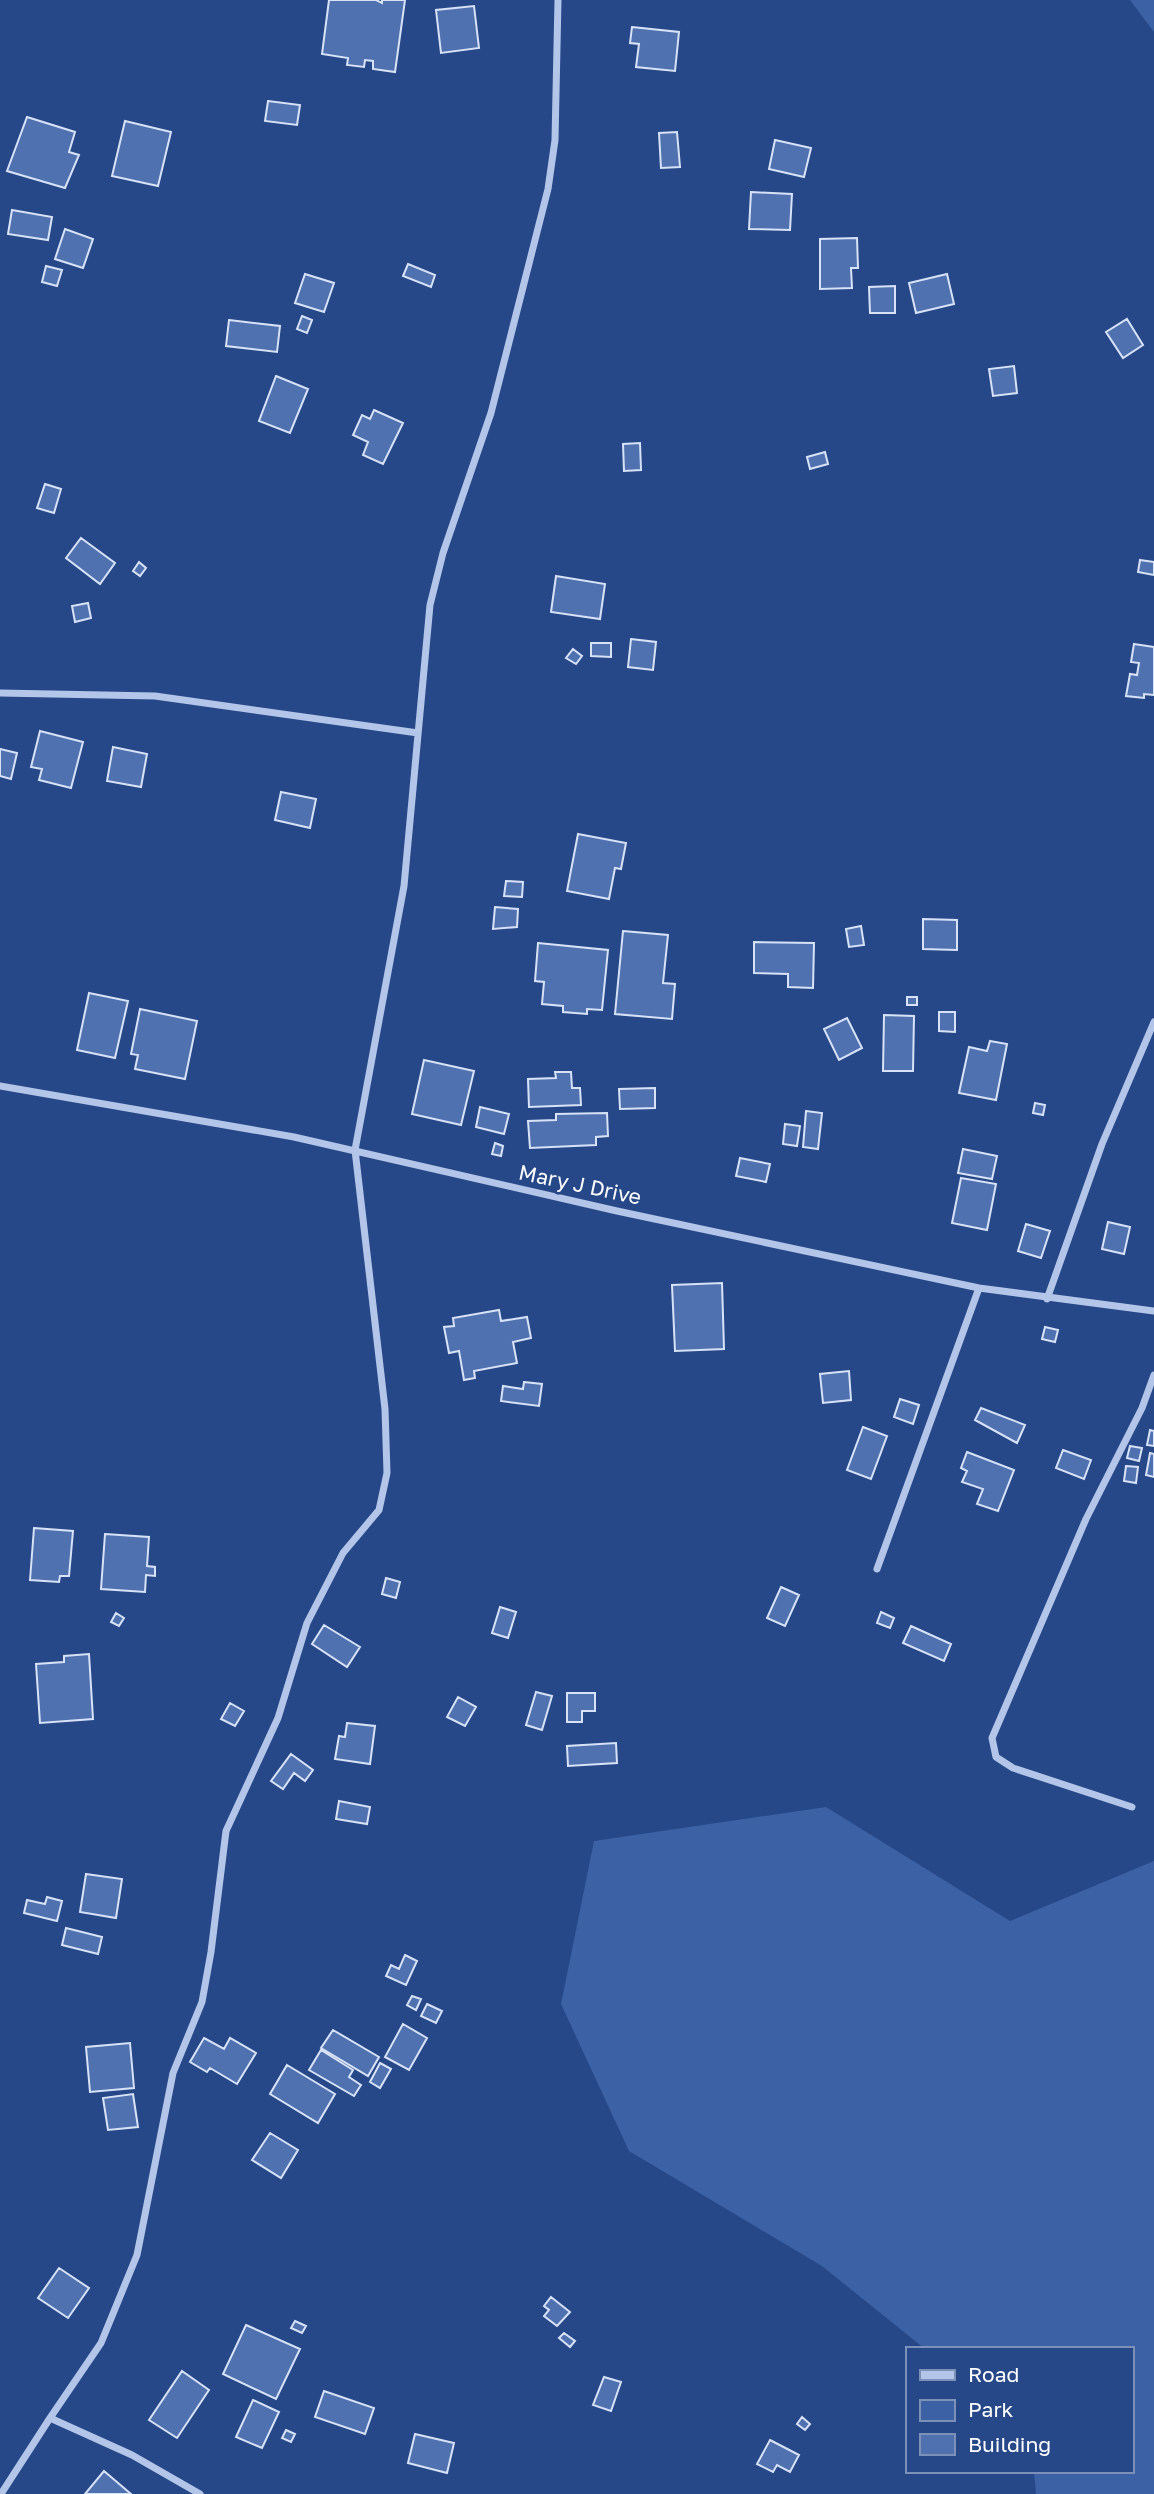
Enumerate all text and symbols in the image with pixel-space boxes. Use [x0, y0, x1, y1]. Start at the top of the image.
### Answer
street label: Mary J Drive [517, 1158, 644, 1210]
legend [906, 2347, 1133, 2473]
text: Road [968, 2361, 1019, 2387]
text: Park [968, 2396, 1014, 2422]
text: Building [968, 2431, 1051, 2457]

